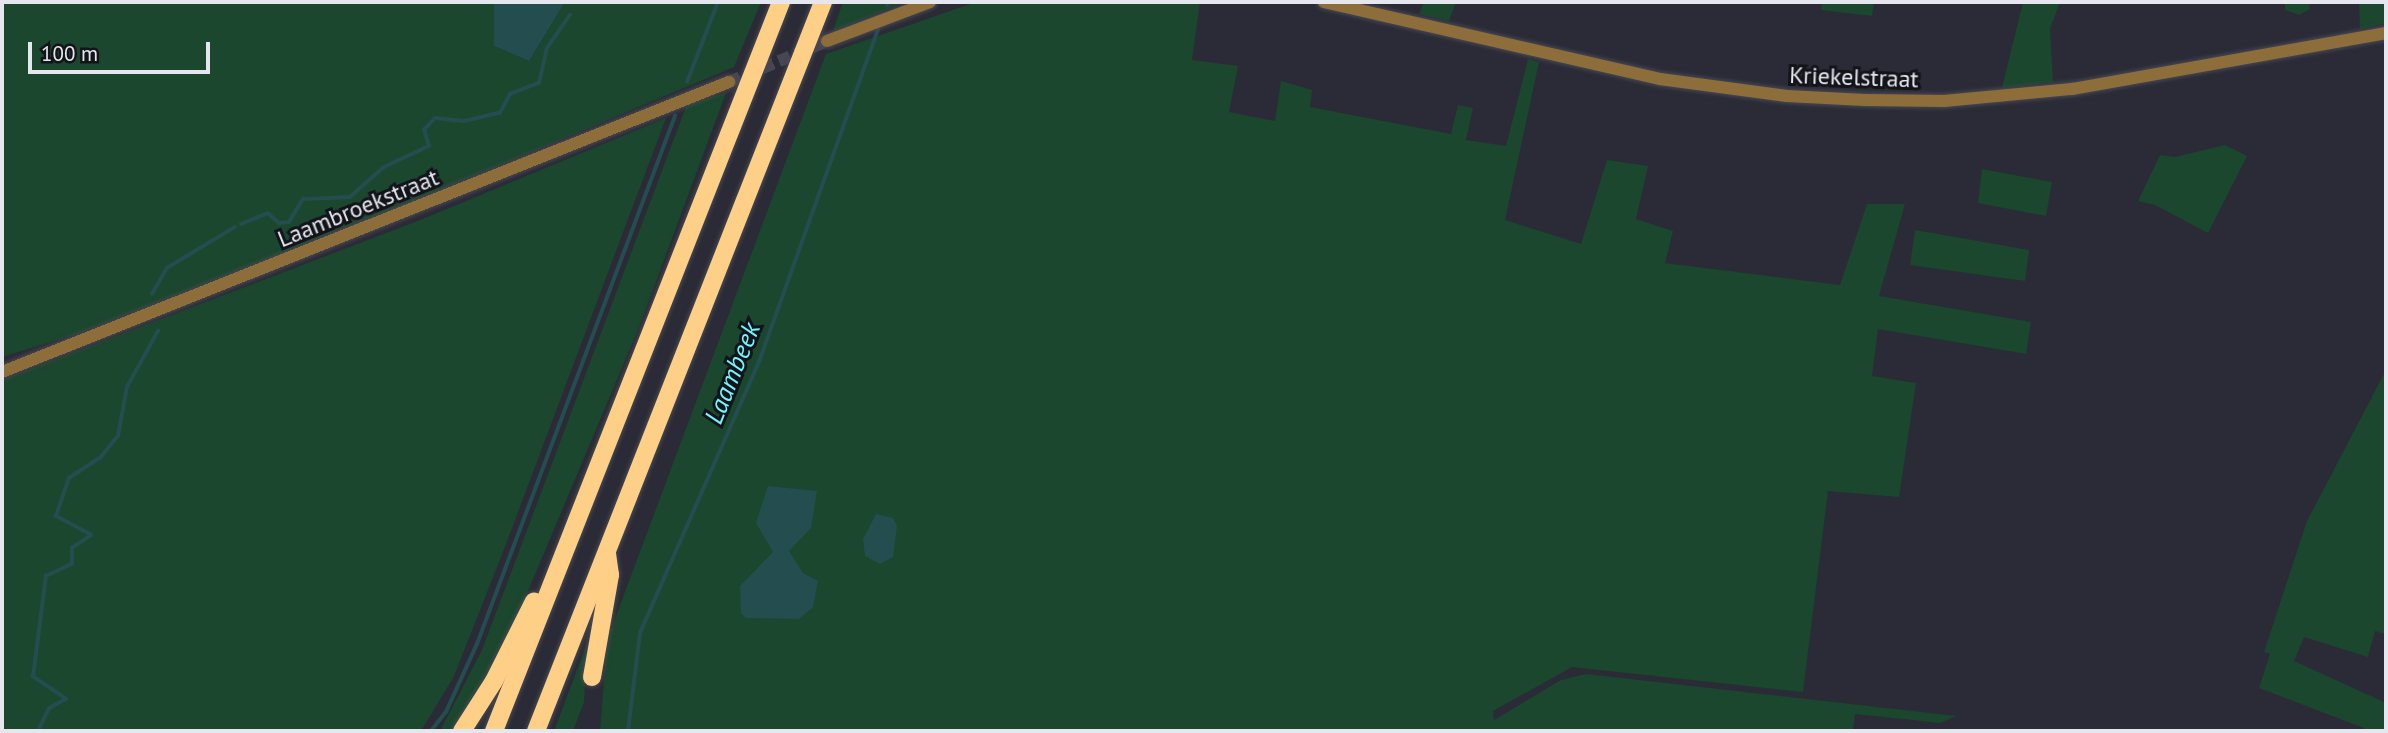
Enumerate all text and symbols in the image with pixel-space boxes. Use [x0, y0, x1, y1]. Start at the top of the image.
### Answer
scale bar [32, 28, 214, 72]
text: 100 m [41, 40, 98, 67]
street label: Kriekelstraat [1789, 60, 1919, 94]
street label: Laambroekstraat [273, 163, 443, 253]
water label: Laambeek [698, 318, 766, 428]

